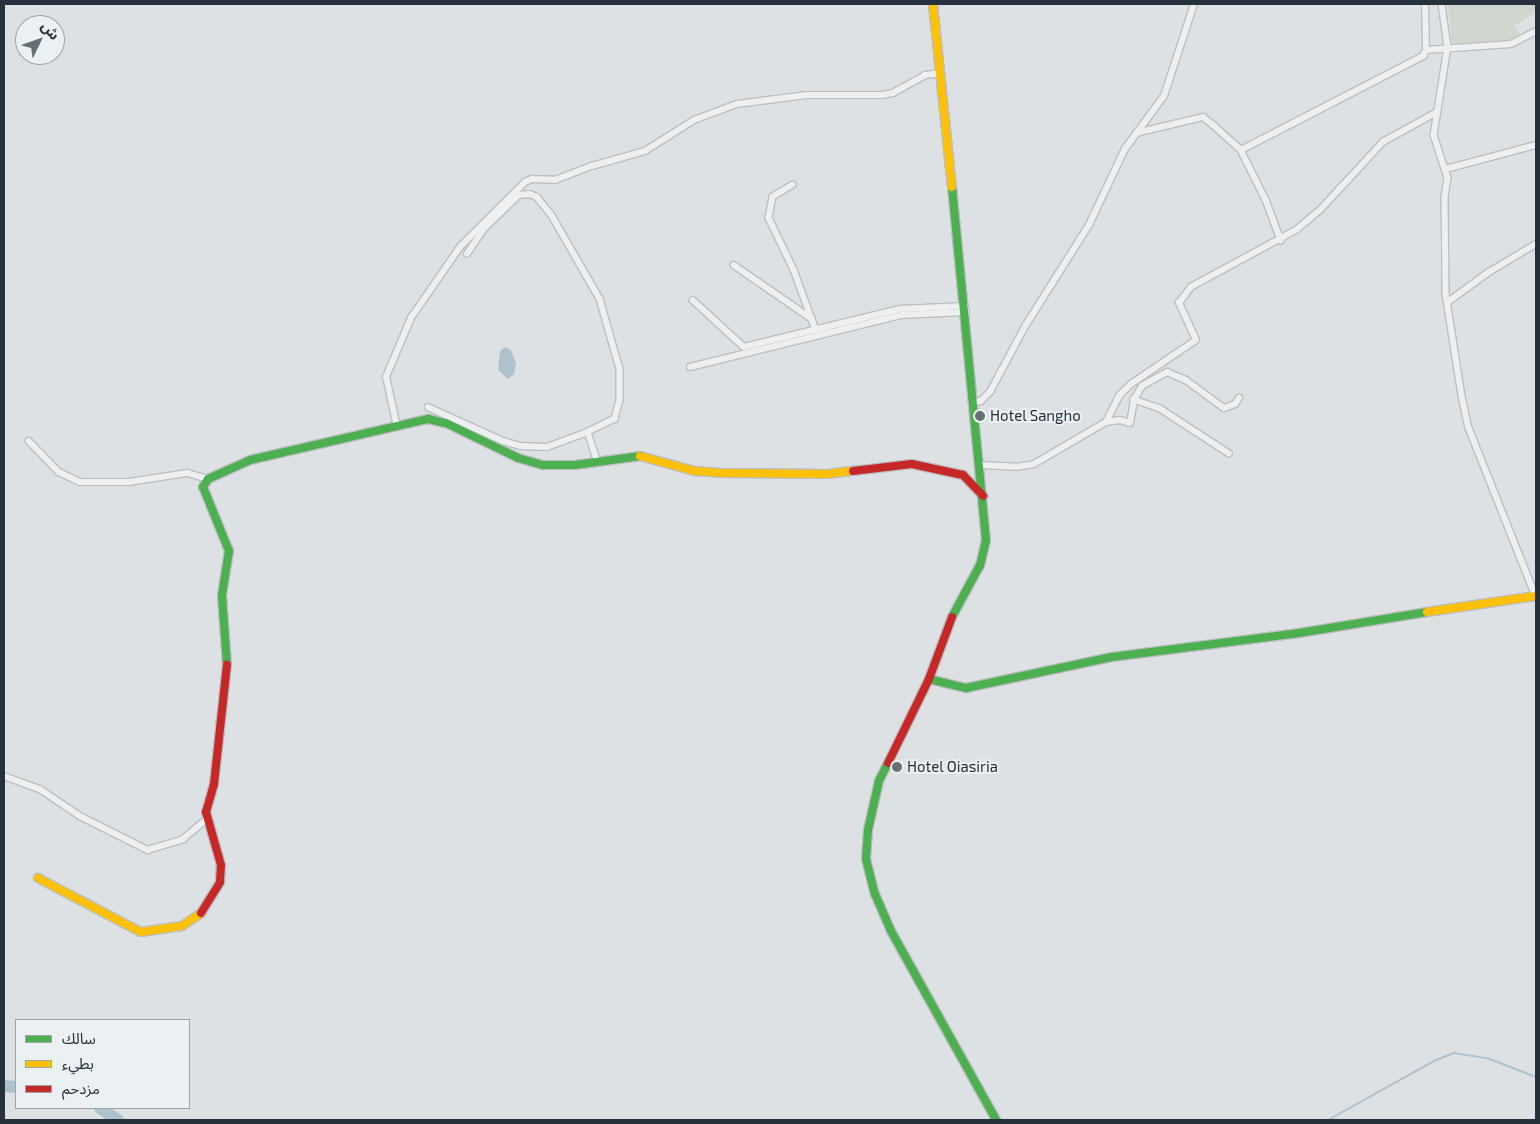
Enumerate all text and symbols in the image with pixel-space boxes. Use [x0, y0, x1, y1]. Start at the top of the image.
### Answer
north arrow [15, 15, 65, 65]
text: ش [38, 17, 64, 43]
place label: Hotel Sangho [990, 407, 1081, 425]
marker: Hotel Sangho [974, 410, 986, 422]
place label: Hotel Oiasiria [907, 758, 998, 776]
marker: Hotel Oiasiria [891, 761, 903, 773]
legend [15, 1019, 190, 1109]
text: سالك [62, 1029, 96, 1047]
text: بطيء [62, 1054, 94, 1072]
text: مزدحم [62, 1079, 100, 1097]

